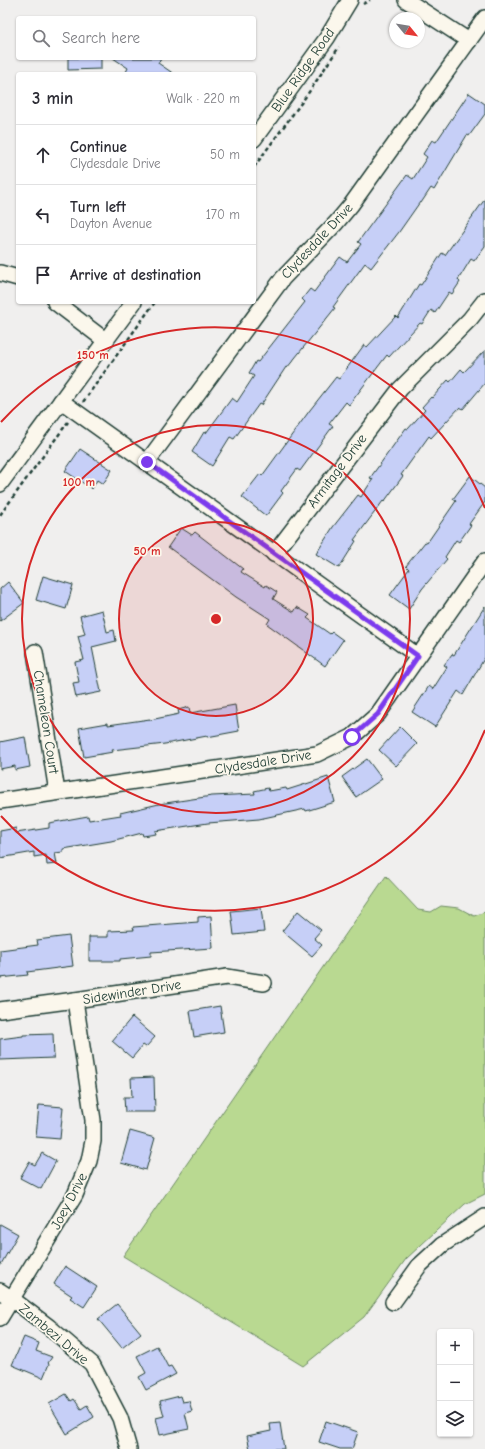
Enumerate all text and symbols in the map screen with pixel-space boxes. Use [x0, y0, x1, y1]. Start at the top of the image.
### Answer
north arrow [389, 12, 425, 48]
search box [16, 16, 256, 60]
street label: Blue Ridge Road [268, 25, 338, 115]
icon: search [30, 27, 52, 49]
text: Search here [62, 29, 140, 47]
text: 3 min [32, 89, 73, 108]
text: Walk · 220 m [166, 91, 240, 106]
text: Continue [70, 138, 127, 156]
icon: ahead [32, 144, 54, 166]
text: 50 m [210, 147, 240, 162]
text: Clydesdale Drive [70, 156, 161, 171]
text: Turn left [70, 198, 126, 216]
street label: Clydesdale Drive [278, 200, 356, 282]
icon: left [32, 204, 54, 226]
text: 170 m [206, 207, 240, 222]
text: Dayton Avenue [70, 216, 152, 231]
icon: arrive [32, 264, 54, 286]
text: Arrive at destination [70, 266, 201, 284]
text: 150 m [77, 348, 109, 362]
street label: Armitage Drive [304, 431, 370, 511]
route end [138, 453, 156, 471]
text: 100 m [63, 475, 95, 489]
text: 50 m [133, 544, 161, 558]
centre of rings [209, 612, 223, 626]
street label: Chameleon Court [29, 669, 63, 776]
route start [343, 728, 361, 746]
street label: Clydesdale Drive [214, 746, 312, 778]
street label: Sidewinder Drive [82, 976, 182, 1008]
street label: Joey Drive [47, 1170, 91, 1232]
street label: Zambezi Drive [16, 1300, 92, 1368]
map controls [437, 1329, 473, 1437]
button: + [437, 1329, 473, 1365]
button: − [437, 1365, 473, 1401]
button: layers [437, 1401, 473, 1437]

